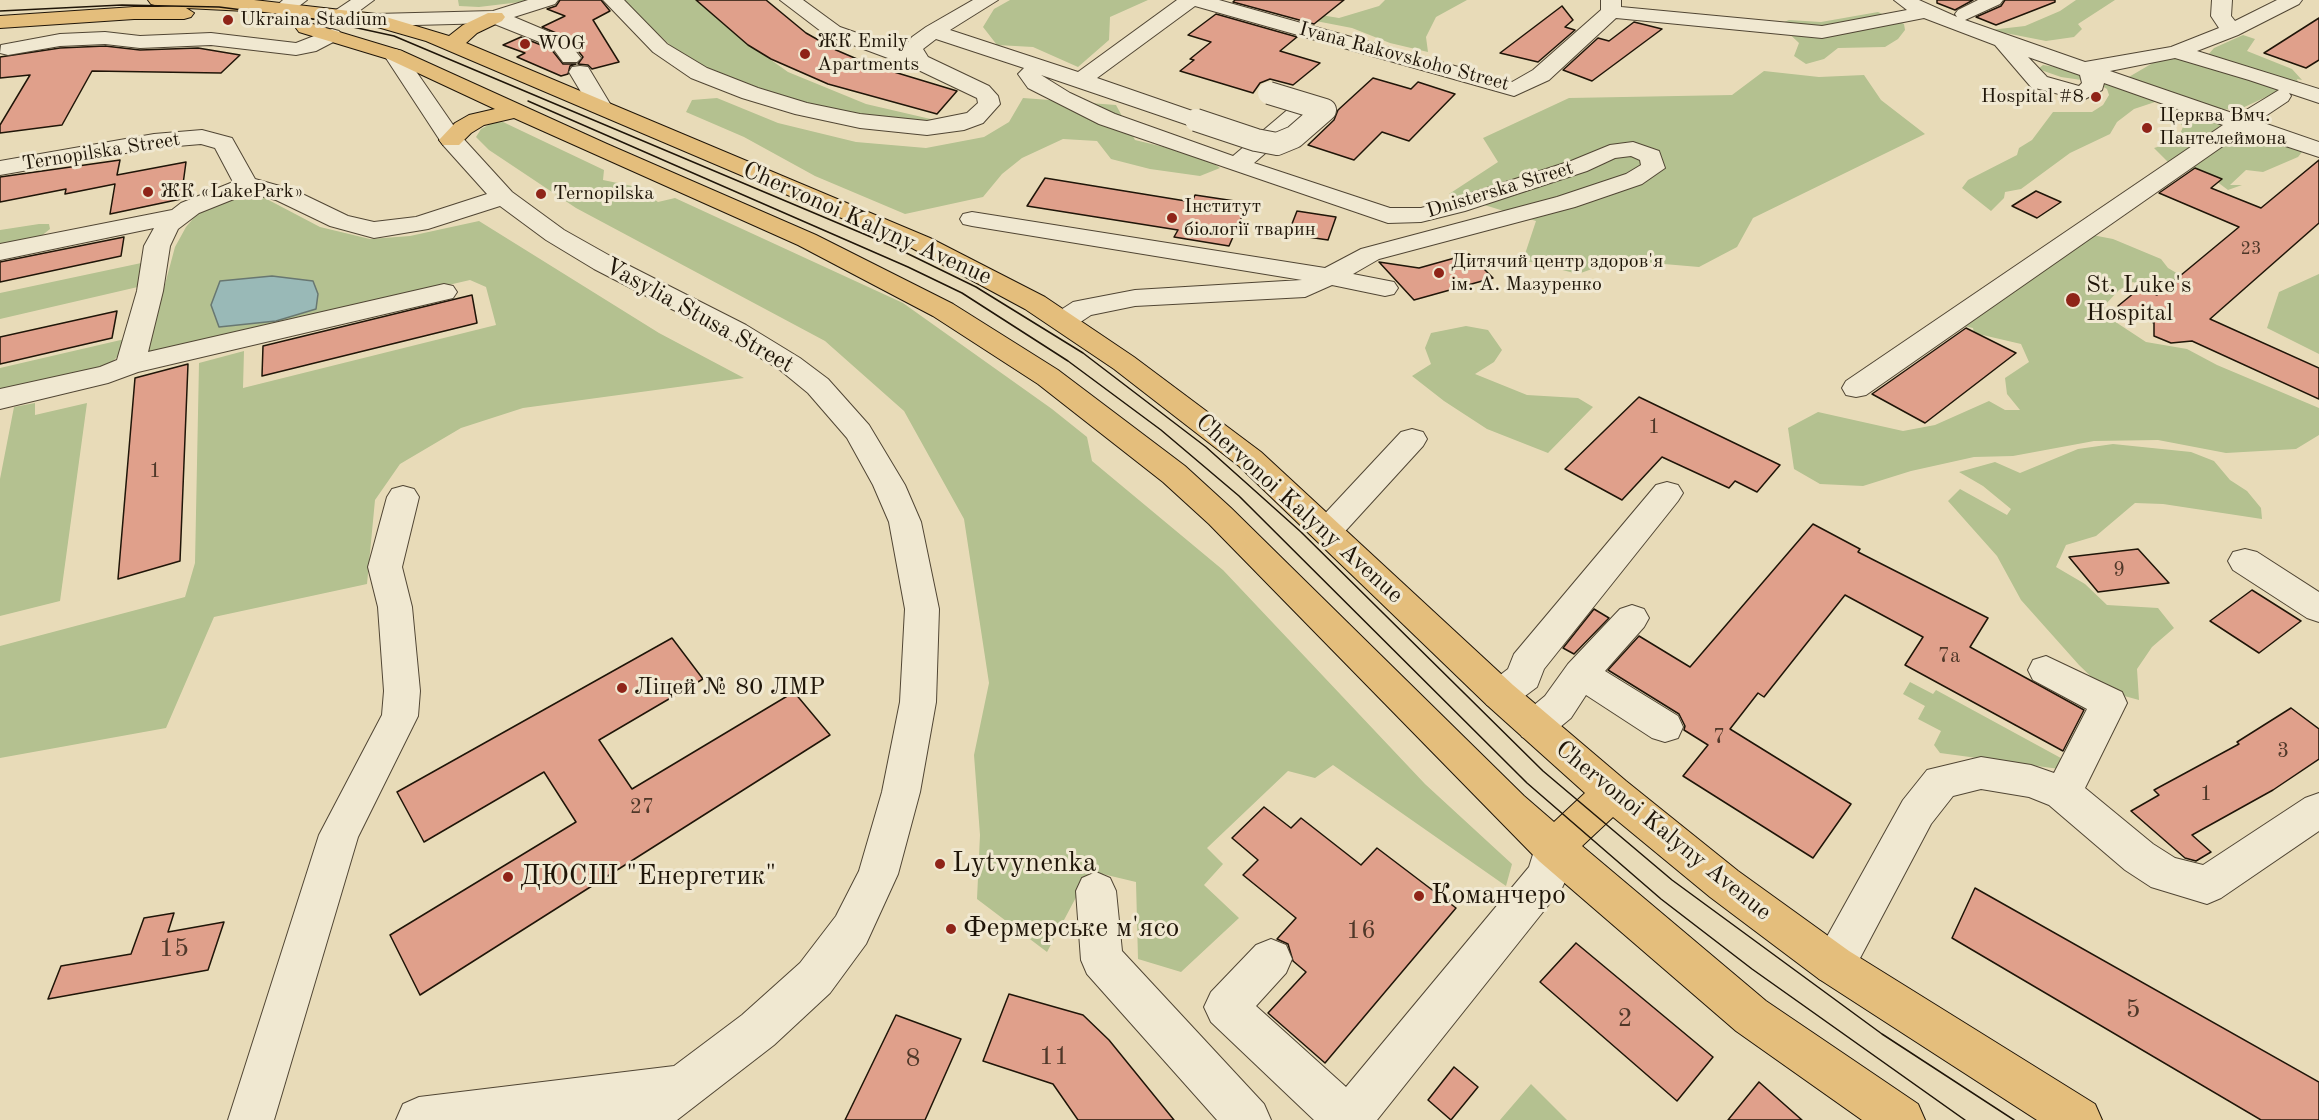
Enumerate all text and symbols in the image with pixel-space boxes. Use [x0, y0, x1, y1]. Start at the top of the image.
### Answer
place label: Ukraina Stadium [240, 8, 387, 32]
marker: Ukraina Stadium [221, 13, 235, 27]
street label: Ivana Rakovskoho Street [1296, 17, 1512, 97]
place label: ЖК Emily Apartments [817, 30, 919, 77]
place label: WOG [537, 32, 585, 56]
marker: WOG [518, 37, 532, 51]
marker: ЖК Emily Apartments [798, 47, 812, 61]
place label: Hospital #8 [1981, 85, 2084, 109]
marker: Hospital #8 [2089, 90, 2103, 104]
place label: Церква Вмч. Пантелеймона [2159, 104, 2287, 151]
marker: Церква Вмч. Пантелеймона [2140, 121, 2154, 135]
street label: Ternopilska Street [20, 128, 182, 176]
street label: Chervonoi Kalyny Avenue [738, 156, 996, 292]
street label: Dnisterska Street [1424, 156, 1576, 224]
place label: ЖК «LakePark» [160, 180, 304, 204]
place label: Ternopilska [553, 182, 654, 206]
marker: ЖК «LakePark» [141, 185, 155, 199]
marker: Ternopilska [534, 187, 548, 201]
place label: Інститут біології тварин [1184, 195, 1316, 242]
marker: Інститут біології тварин [1165, 211, 1179, 225]
house number: 23 [2241, 238, 2261, 260]
place label: Дитячий центр здоров'я ім. А. Мазуренко [1451, 250, 1664, 297]
street label: Vasylia Stusa Street [599, 252, 799, 380]
marker: Дитячий центр здоров'я ім. А. Мазуренко [1432, 266, 1446, 280]
place label: St. Luke's Hospital [2086, 272, 2191, 328]
marker: St. Luke's Hospital [2064, 291, 2082, 309]
street label: Chervonoi Kalyny Avenue [1189, 408, 1409, 610]
house number: 1 [1648, 414, 1660, 440]
house number: 1 [149, 458, 161, 484]
house number: 9 [2113, 557, 2125, 583]
house number: 7а [1938, 643, 1960, 669]
place label: Ліцей № 80 ЛМР [634, 674, 825, 702]
marker: Ліцей № 80 ЛМР [615, 681, 629, 695]
house number: 7 [1713, 724, 1725, 750]
street label: Chervonoi Kalyny Avenue [1549, 735, 1777, 927]
house number: 3 [2277, 738, 2289, 764]
house number: 1 [2200, 781, 2212, 807]
house number: 27 [630, 794, 654, 820]
place label: Lytvynenka [952, 847, 1097, 881]
marker: Lytvynenka [933, 857, 947, 871]
place label: ДЮСШ "Енергетик" [520, 860, 776, 894]
marker: ДЮСШ "Енергетик" [501, 870, 515, 884]
place label: Команчеро [1431, 879, 1566, 913]
marker: Команчеро [1412, 889, 1426, 903]
place label: Фермерське м'ясо [963, 912, 1179, 946]
house number: 16 [1346, 915, 1376, 947]
marker: Фермерське м'ясо [944, 922, 958, 936]
house number: 15 [159, 933, 189, 965]
house number: 5 [2125, 994, 2141, 1026]
house number: 2 [1617, 1003, 1633, 1035]
house number: 11 [1039, 1041, 1069, 1073]
house number: 8 [905, 1043, 921, 1075]

